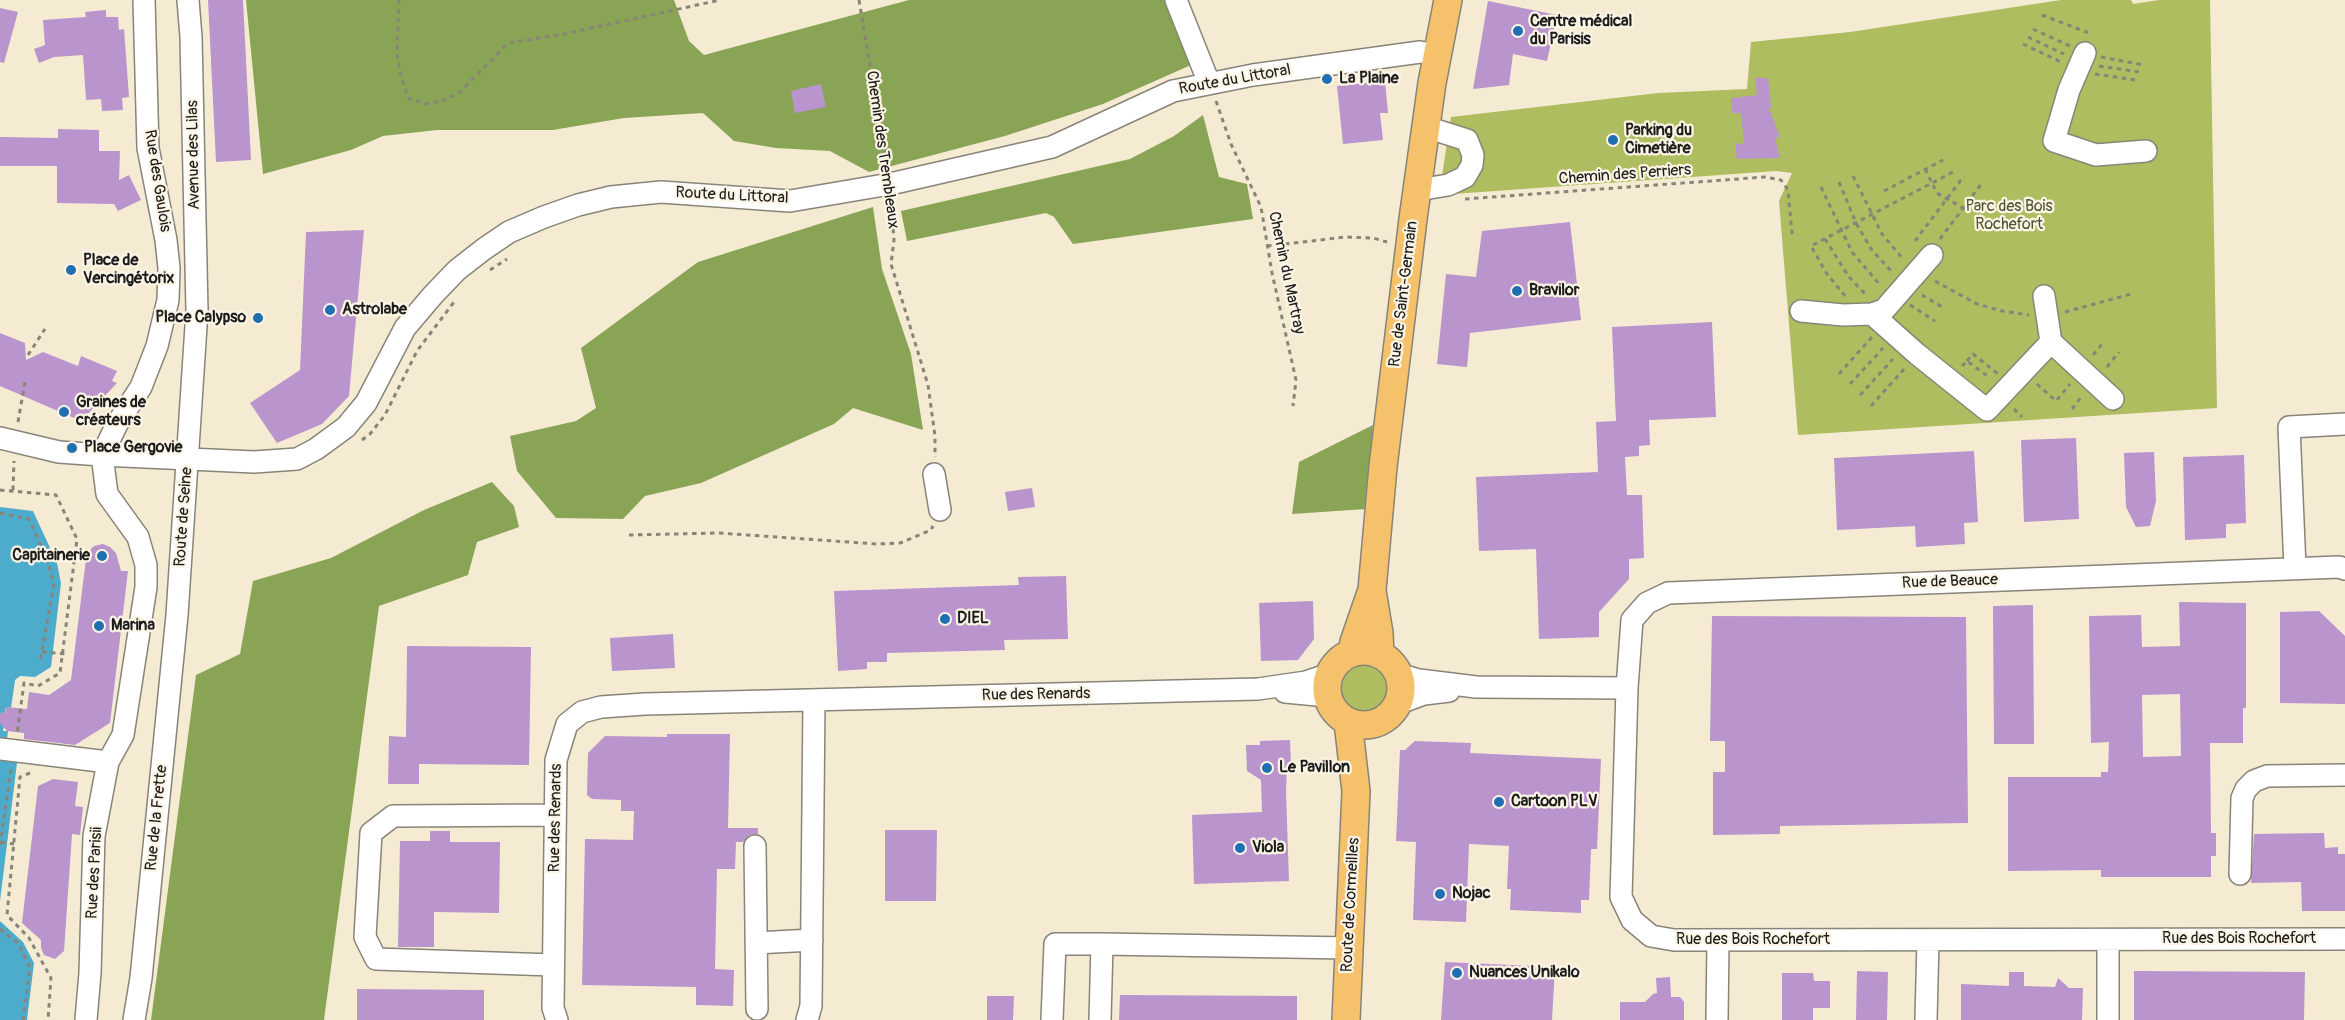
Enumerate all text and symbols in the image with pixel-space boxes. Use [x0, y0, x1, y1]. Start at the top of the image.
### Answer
place label: Centre médical du Parisis [1530, 12, 1632, 50]
marker: Centre médical du Parisis [1511, 24, 1525, 38]
street label: Route du Littoral [1177, 61, 1293, 99]
place label: La Plaine [1339, 69, 1399, 89]
street label: Chemin des Trembleaux [861, 70, 903, 230]
marker: La Plaine [1320, 72, 1334, 86]
street label: Avenue des Lilas [183, 100, 205, 210]
place label: Parking du Cimetière [1625, 121, 1692, 159]
street label: Rue des Gaulois [139, 128, 175, 234]
marker: Parking du Cimetière [1606, 133, 1620, 147]
street label: Chemin des Perriers [1558, 161, 1692, 189]
street label: Route du Littoral [675, 183, 789, 209]
park label: Parc des Bois Rochefort [1965, 197, 2053, 235]
street label: Chemin du Martray [1264, 210, 1308, 336]
street label: Rue de Saint-Germain [1385, 220, 1423, 368]
place label: Place de Vercingétorix [83, 251, 174, 289]
marker: Place de Vercingétorix [64, 263, 78, 277]
place label: Bravilor [1529, 281, 1579, 301]
marker: Bravilor [1510, 284, 1524, 298]
place label: Astrolabe [342, 300, 407, 320]
marker: Astrolabe [323, 303, 337, 317]
place label: Place Calypso [155, 308, 246, 328]
marker: Place Calypso [251, 311, 265, 325]
place label: Graines de créateurs [76, 393, 146, 431]
marker: Graines de créateurs [57, 405, 71, 419]
place label: Place Gergovie [84, 438, 182, 458]
marker: Place Gergovie [65, 441, 79, 455]
street label: Route de Seine [171, 466, 197, 568]
place label: Capitainerie [12, 546, 90, 566]
marker: Capitainerie [95, 549, 109, 563]
street label: Rue de Beauce [1902, 571, 1998, 593]
place label: DIEL [957, 609, 989, 629]
marker: DIEL [938, 612, 952, 626]
place label: Marina [111, 616, 155, 636]
marker: Marina [92, 619, 106, 633]
street label: Rue des Renards [981, 684, 1091, 706]
place label: Le Pavillon [1279, 758, 1350, 778]
marker: Le Pavillon [1260, 761, 1274, 775]
street label: Rue des Renards [545, 763, 567, 873]
street label: Rue de la Frette [142, 764, 172, 872]
place label: Cartoon PLV [1511, 792, 1597, 812]
marker: Cartoon PLV [1492, 795, 1506, 809]
street label: Rue des Parisii [83, 826, 107, 920]
street label: Route de Cormeilles [1338, 837, 1364, 973]
place label: Viola [1252, 838, 1284, 858]
marker: Viola [1233, 841, 1247, 855]
place label: Nojac [1452, 884, 1491, 904]
marker: Nojac [1433, 887, 1447, 901]
street label: Rue des Bois Rochefort [2162, 929, 2316, 949]
street label: Rue des Bois Rochefort [1676, 930, 1830, 950]
place label: Nuances Unikalo [1469, 963, 1580, 983]
marker: Nuances Unikalo [1450, 966, 1464, 980]

